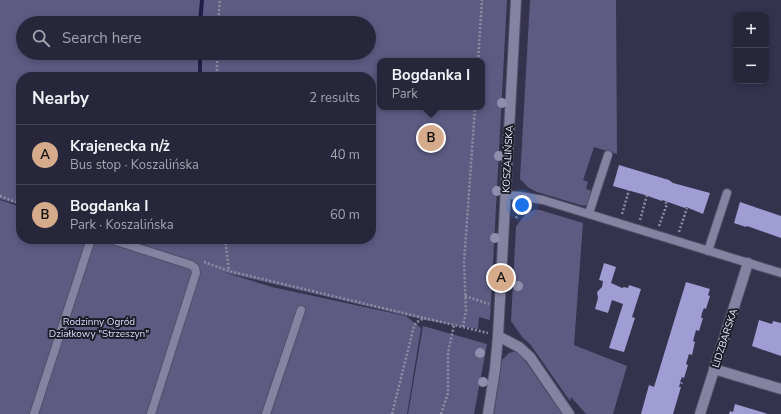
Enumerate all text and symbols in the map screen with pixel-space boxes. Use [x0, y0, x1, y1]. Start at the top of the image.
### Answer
map controls [733, 12, 769, 84]
button: + [733, 12, 769, 48]
search box [16, 16, 376, 60]
icon: search [30, 27, 52, 49]
text: Search here [62, 28, 142, 48]
button: − [733, 48, 769, 84]
popup [377, 58, 485, 110]
text: Bogdanka I [392, 65, 470, 85]
text: Park [392, 85, 418, 103]
text: Nearby [32, 87, 89, 110]
text: 2 results [309, 89, 360, 107]
pin: B [418, 123, 444, 153]
street label: KOSZALIŃSKA [499, 124, 517, 193]
text: Krajenecka n/ż [70, 136, 170, 156]
text: A [40, 146, 50, 164]
text: 40 m [330, 146, 360, 164]
text: Bus stop · Koszalińska [70, 156, 199, 174]
your location [512, 195, 532, 215]
text: Bogdanka I [70, 196, 148, 216]
text: B [41, 206, 49, 224]
text: 60 m [330, 206, 360, 224]
text: Park · Koszalińska [70, 216, 174, 234]
pin: A [488, 263, 514, 293]
street label: LIDZBARSKA [709, 306, 741, 370]
park label: Rodzinny Ogród Działkowy "Strzeszyn" [49, 315, 149, 341]

